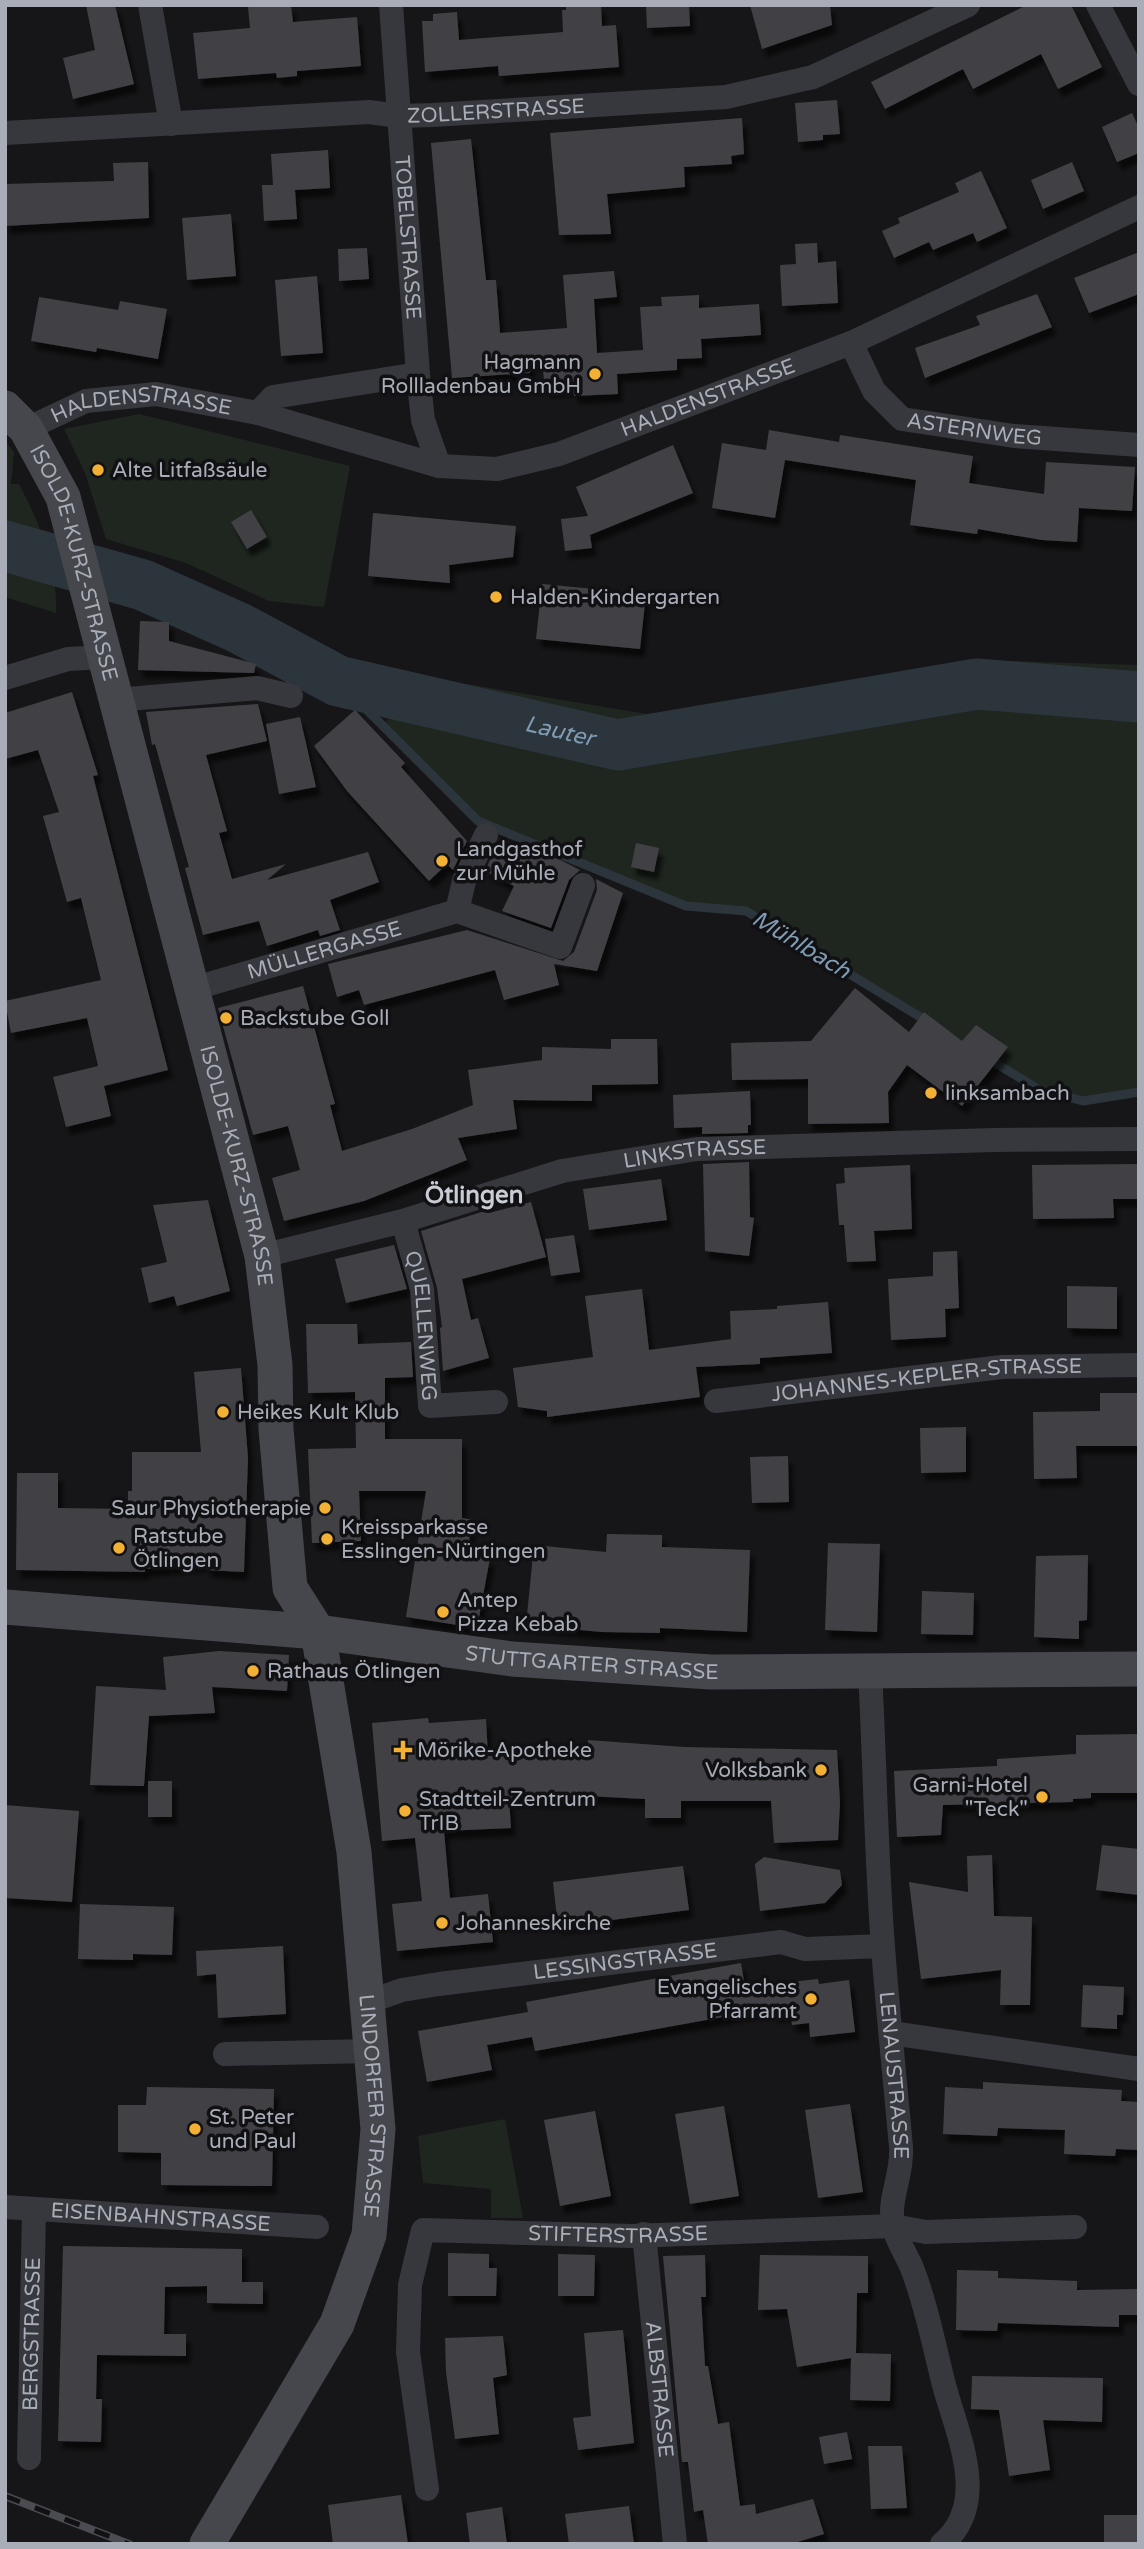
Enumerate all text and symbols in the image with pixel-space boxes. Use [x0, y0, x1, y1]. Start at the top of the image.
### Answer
street label: ZOLLERSTRASSE [407, 93, 586, 128]
street label: TOBELSTRASSE [390, 155, 426, 320]
place label: Hagmann Rollladenbau GmbH [381, 350, 581, 399]
street label: HALDENSTRASSE [617, 353, 799, 442]
marker: Hagmann Rollladenbau GmbH [587, 366, 603, 382]
street label: HALDENSTRASSE [47, 381, 234, 428]
street label: ASTERNWEG [905, 407, 1043, 450]
street label: ISOLDE-KURZ-STRASSE [24, 440, 123, 684]
place label: Alte Litfaßsäule [112, 458, 267, 483]
marker: Alte Litfaßsäule [90, 462, 106, 478]
place label: Halden-Kindergarten [510, 585, 720, 610]
marker: Halden-Kindergarten [488, 589, 504, 605]
water label: Lauter [522, 710, 600, 754]
place label: Landgasthof zur Mühle [456, 837, 582, 886]
marker: Landgasthof zur Mühle [434, 853, 450, 869]
water label: Mühlbach [747, 905, 856, 986]
street label: MÜLLERGASSE [244, 916, 404, 985]
place label: Backstube Goll [240, 1006, 389, 1031]
marker: Backstube Goll [218, 1010, 234, 1026]
street label: ISOLDE-KURZ-STRASSE [195, 1043, 278, 1287]
place label: linksambach [945, 1081, 1070, 1106]
marker: linksambach [923, 1085, 939, 1101]
street label: LINKSTRASSE [621, 1134, 767, 1173]
district label: Ötlingen [425, 1181, 523, 1210]
street label: QUELLENWEG [399, 1248, 442, 1402]
street label: JOHANNES-KEPLER-STRASSE [770, 1353, 1082, 1407]
place label: Heikes Kult Klub [237, 1400, 399, 1425]
marker: Heikes Kult Klub [215, 1404, 231, 1420]
place label: Saur Physiotherapie [111, 1496, 311, 1521]
marker: Saur Physiotherapie [317, 1500, 333, 1516]
place label: Kreissparkasse Esslingen-Nürtingen [341, 1515, 546, 1564]
place label: Ratstube Ötlingen [133, 1524, 224, 1573]
marker: Kreissparkasse Esslingen-Nürtingen [319, 1531, 335, 1547]
marker: Ratstube Ötlingen [111, 1540, 127, 1556]
place label: Antep Pizza Kebab [457, 1588, 579, 1637]
marker: Antep Pizza Kebab [435, 1604, 451, 1620]
street label: STUTTGARTER STRASSE [464, 1640, 719, 1685]
place label: Rathaus Ötlingen [267, 1659, 441, 1684]
marker: Rathaus Ötlingen [245, 1663, 261, 1679]
place label: Mörike-Apotheke [417, 1738, 592, 1763]
marker: Mörike-Apotheke [395, 1742, 411, 1758]
place label: Volksbank [705, 1758, 807, 1783]
marker: Volksbank [813, 1762, 829, 1778]
place label: Garni-Hotel "Teck" [912, 1773, 1028, 1822]
place label: Stadtteil-Zentrum TrIB [419, 1787, 596, 1836]
marker: Garni-Hotel "Teck" [1034, 1789, 1050, 1805]
marker: Stadtteil-Zentrum TrIB [397, 1803, 413, 1819]
place label: Johanneskirche [456, 1911, 611, 1936]
marker: Johanneskirche [434, 1915, 450, 1931]
street label: LESSINGSTRASSE [532, 1937, 718, 1985]
place label: Evangelisches Pfarramt [657, 1975, 797, 2024]
street label: LENAUSTRASSE [874, 1990, 914, 2159]
marker: Evangelisches Pfarramt [803, 1991, 819, 2007]
street label: LINDORFER STRASSE [354, 1993, 391, 2219]
place label: St. Peter und Paul [209, 2105, 297, 2154]
marker: St. Peter und Paul [187, 2121, 203, 2137]
street label: EISENBAHNSTRASSE [50, 2197, 271, 2237]
street label: STIFTERSTRASSE [528, 2221, 708, 2249]
street label: BERGSTRASSE [17, 2257, 46, 2411]
street label: ALBSTRASSE [640, 2320, 679, 2459]

